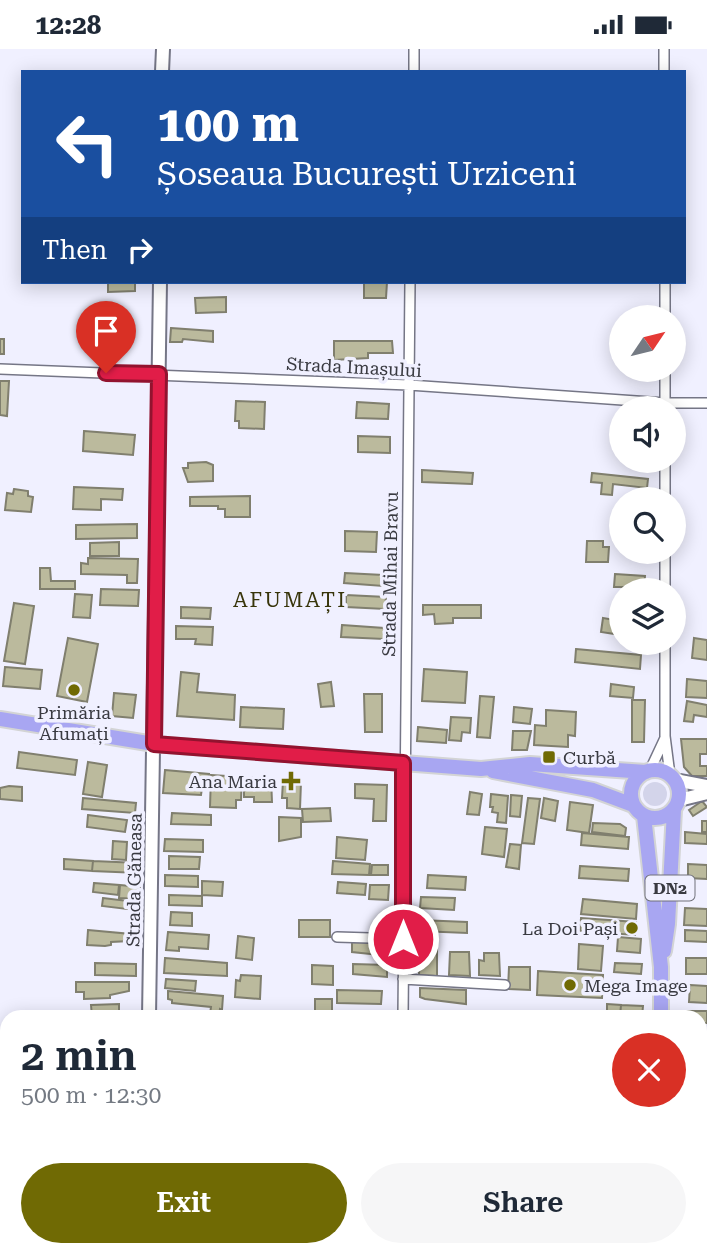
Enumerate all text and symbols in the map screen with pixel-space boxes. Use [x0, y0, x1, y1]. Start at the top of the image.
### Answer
text: 12:28 [35, 10, 101, 40]
text: 100 m [157, 96, 299, 153]
icon: left [42, 98, 133, 189]
text: Șoseaua București Urziceni [157, 155, 577, 193]
icon: right [121, 231, 159, 269]
text: Then [42, 235, 107, 265]
pin [76, 301, 136, 373]
north arrow [609, 305, 686, 381]
map controls [609, 305, 686, 655]
icon: arrive [87, 312, 125, 350]
street label: Strada Imașului [286, 353, 423, 382]
button: sound [609, 396, 686, 473]
button: search [609, 487, 686, 564]
street label: Strada Mihai Bravu [378, 491, 402, 657]
button: layers [609, 578, 686, 655]
district label: AFUMAȚI [233, 588, 347, 614]
marker: Primăria Afumați [66, 682, 82, 698]
place label: Primăria Afumați [37, 702, 111, 745]
place label: Curbă [563, 747, 616, 768]
marker: Curbă [541, 749, 557, 765]
place label: Ana Maria [189, 771, 277, 792]
marker: Ana Maria [283, 773, 299, 789]
street label: Strada Găneasa [122, 813, 146, 947]
road number: DN2 [646, 875, 694, 901]
position arrow [366, 902, 440, 976]
place label: La Doi Pași [522, 918, 618, 940]
marker: La Doi Pași [624, 920, 640, 936]
place label: Mega Image [584, 975, 688, 996]
marker: Mega Image [562, 977, 578, 993]
text: 2 min [21, 1031, 137, 1080]
button: close [612, 1033, 686, 1107]
text: 500 m · 12:30 [21, 1082, 161, 1109]
button: Exit [21, 1163, 347, 1243]
button: Share [361, 1163, 686, 1243]

